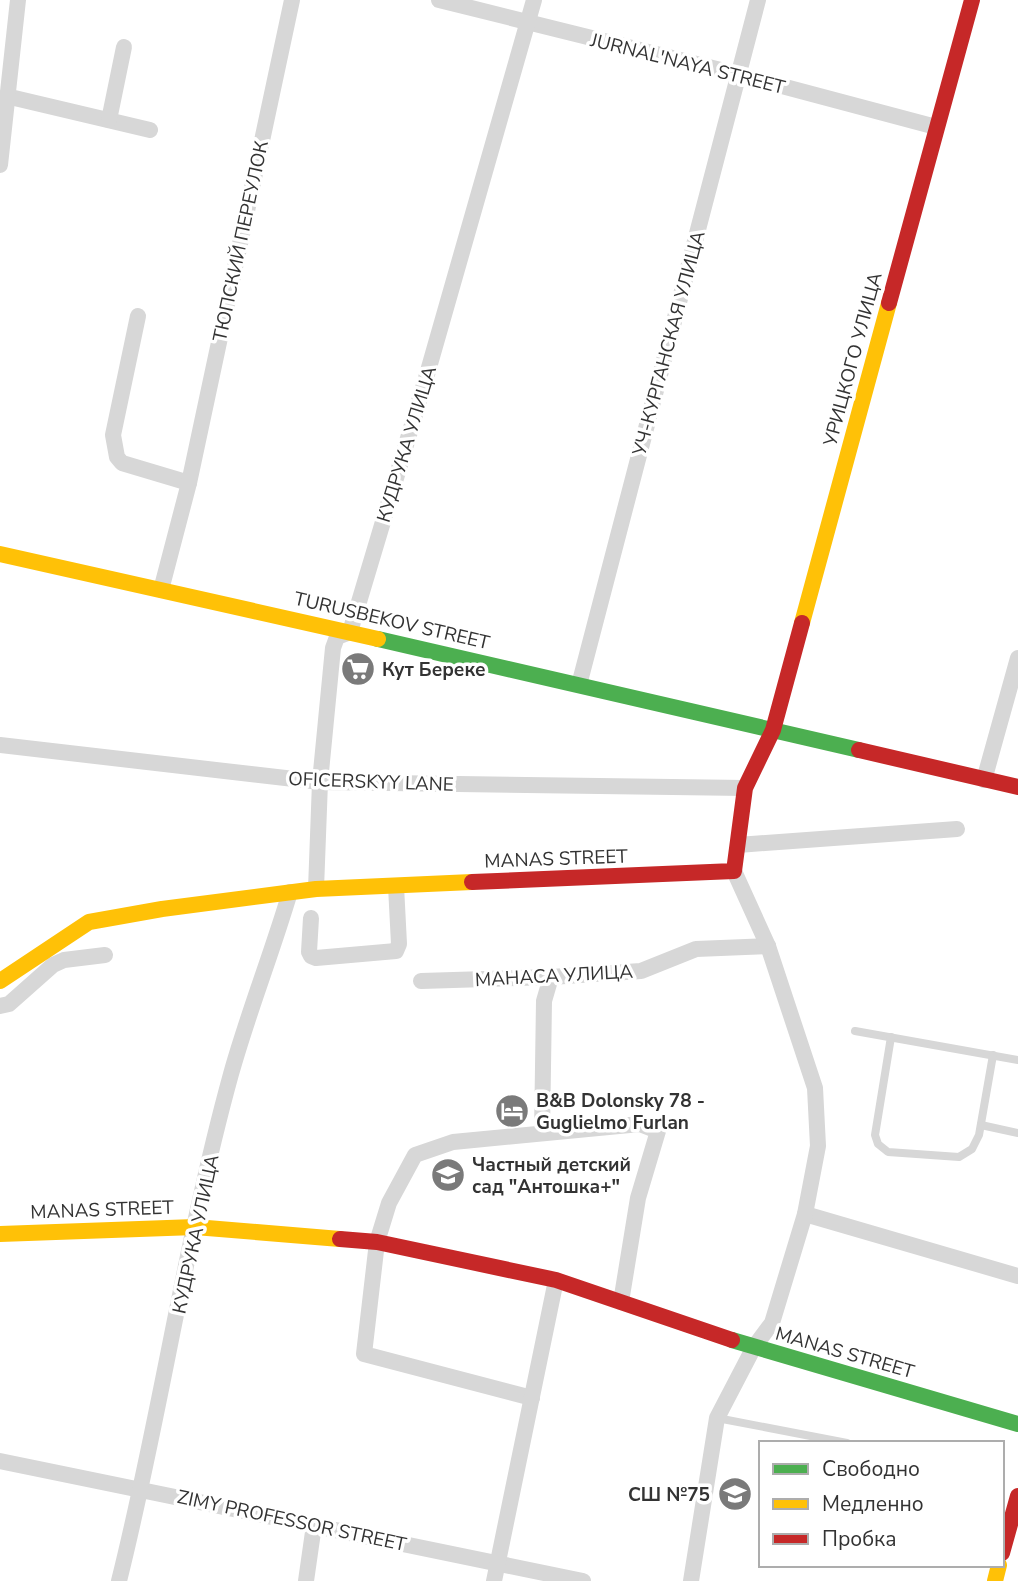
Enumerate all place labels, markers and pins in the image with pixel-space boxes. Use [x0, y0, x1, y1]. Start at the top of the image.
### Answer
supermarket icon: Кут Береке [339, 650, 377, 688]
place label: Кут Береке [382, 657, 486, 683]
place label: B&B Dolonsky 78 - Guglielmo Furlan [536, 1088, 705, 1136]
hotel icon: B&B Dolonsky 78 - Guglielmo Furlan [493, 1092, 531, 1130]
place label: Частный детский сад "Антошка+" [472, 1152, 631, 1200]
school or university icon: Частный детский сад "Антошка+" [429, 1156, 467, 1194]
school or university icon: СШ №75 [716, 1475, 754, 1513]
place label: СШ №75 [628, 1482, 710, 1508]

